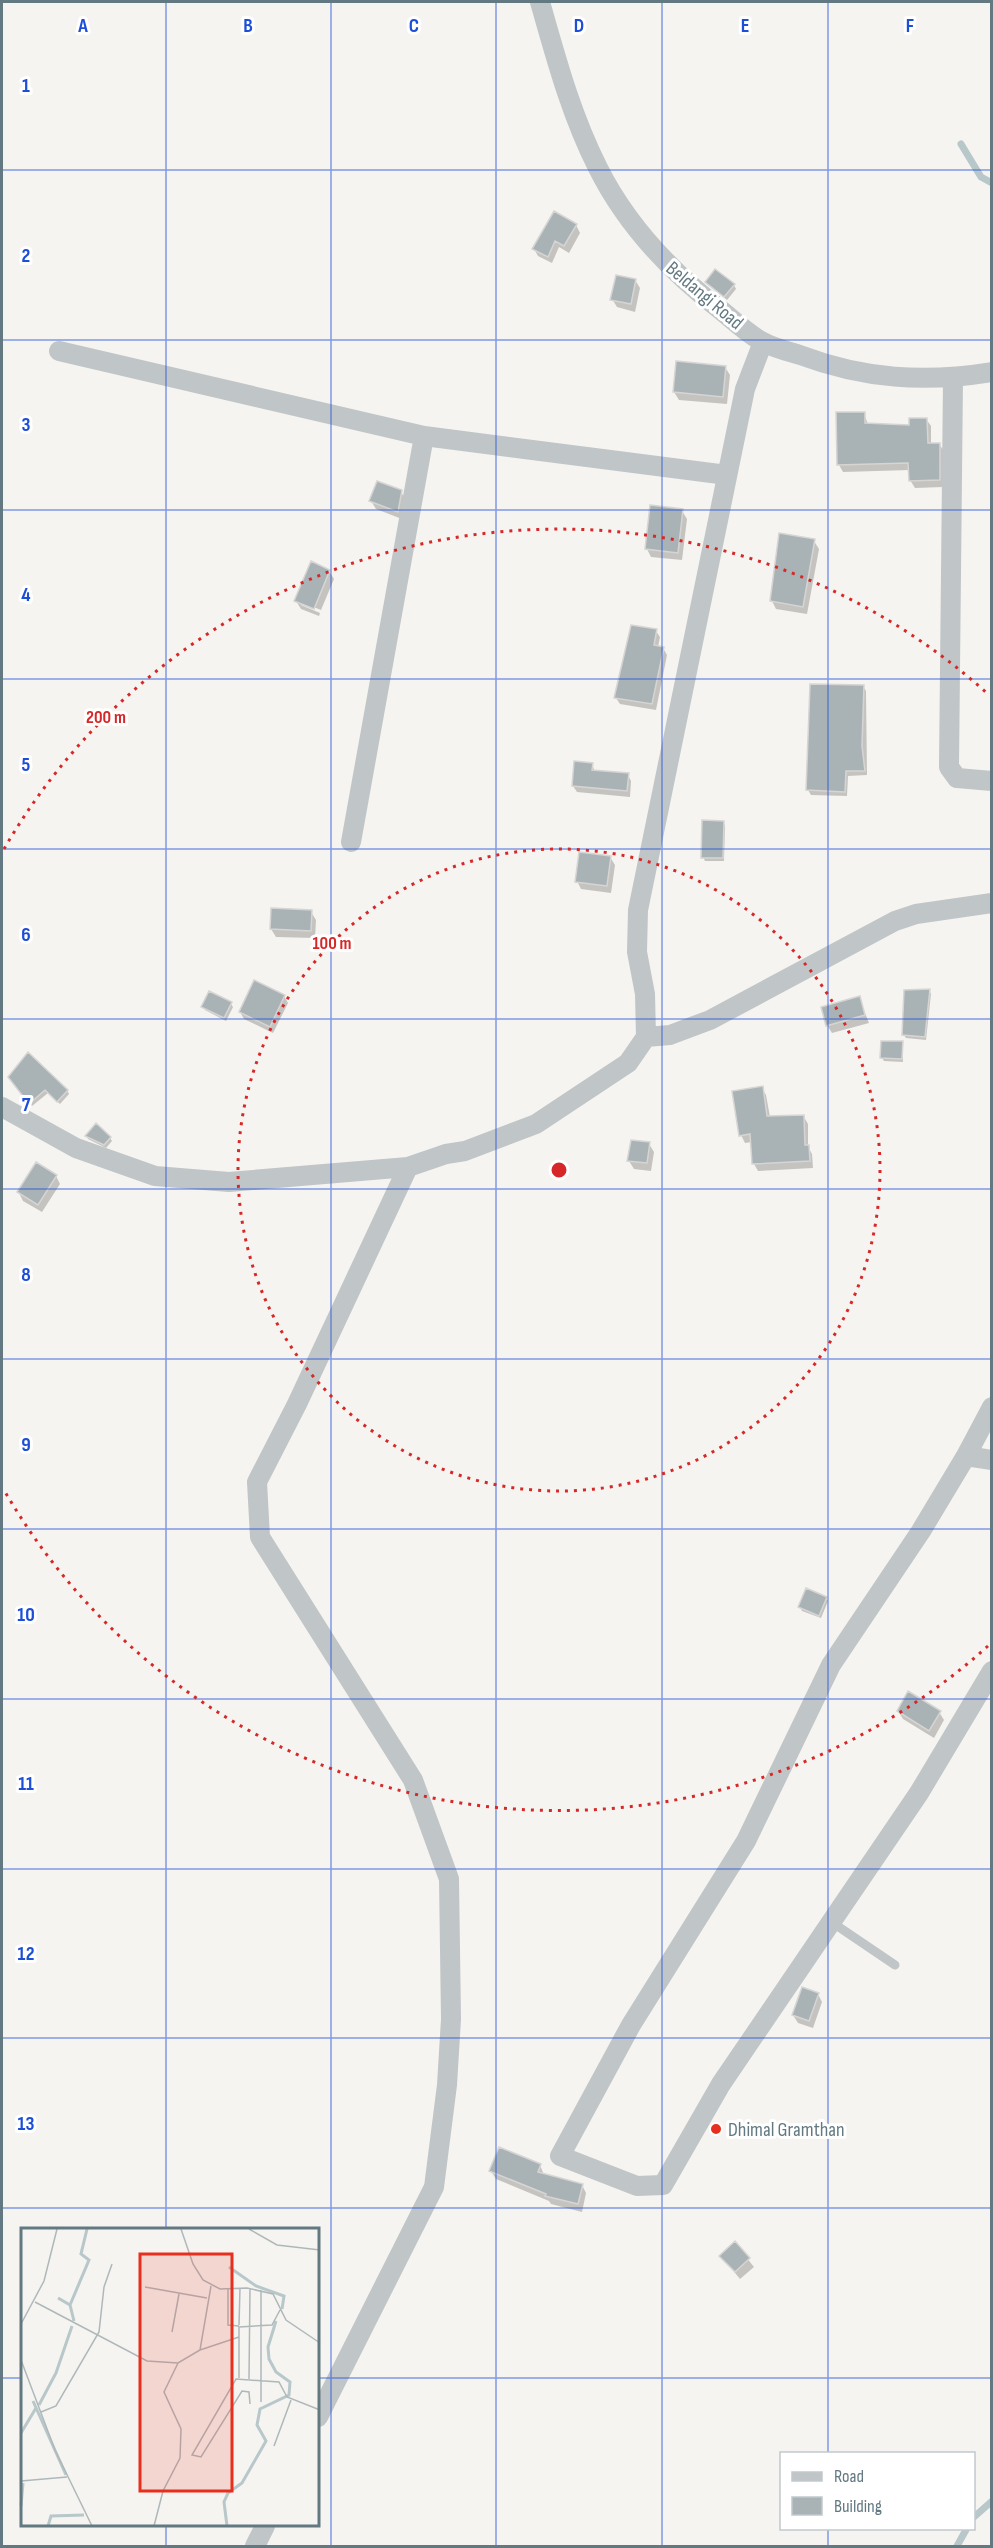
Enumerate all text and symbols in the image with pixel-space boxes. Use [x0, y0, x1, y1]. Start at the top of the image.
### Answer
text: A [77, 14, 88, 38]
text: B [243, 14, 253, 38]
text: C [409, 14, 419, 38]
text: D [574, 14, 584, 38]
text: E [741, 14, 749, 38]
text: F [906, 14, 914, 38]
text: 1 [22, 74, 30, 98]
text: 2 [22, 244, 30, 268]
street label: Beldangi Road [661, 257, 748, 335]
text: 3 [22, 413, 31, 437]
text: 4 [21, 583, 31, 607]
text: 200 m [86, 707, 126, 728]
text: 5 [22, 753, 31, 777]
text: 6 [21, 923, 31, 947]
text: 100 m [313, 933, 352, 954]
text: 7 [22, 1093, 31, 1117]
centre of rings [549, 1160, 569, 1180]
text: 8 [21, 1263, 31, 1287]
text: 9 [21, 1433, 31, 1457]
text: 10 [17, 1603, 35, 1627]
text: 11 [18, 1772, 34, 1796]
text: 12 [18, 1942, 34, 1966]
text: 13 [18, 2112, 34, 2136]
place label: Dhimal Gramthan [728, 2118, 845, 2142]
marker: Dhimal Gramthan [709, 2122, 723, 2136]
inset map [21, 2228, 320, 2527]
legend [780, 2452, 975, 2530]
text: Road [834, 2466, 864, 2487]
text: Building [834, 2496, 882, 2517]

